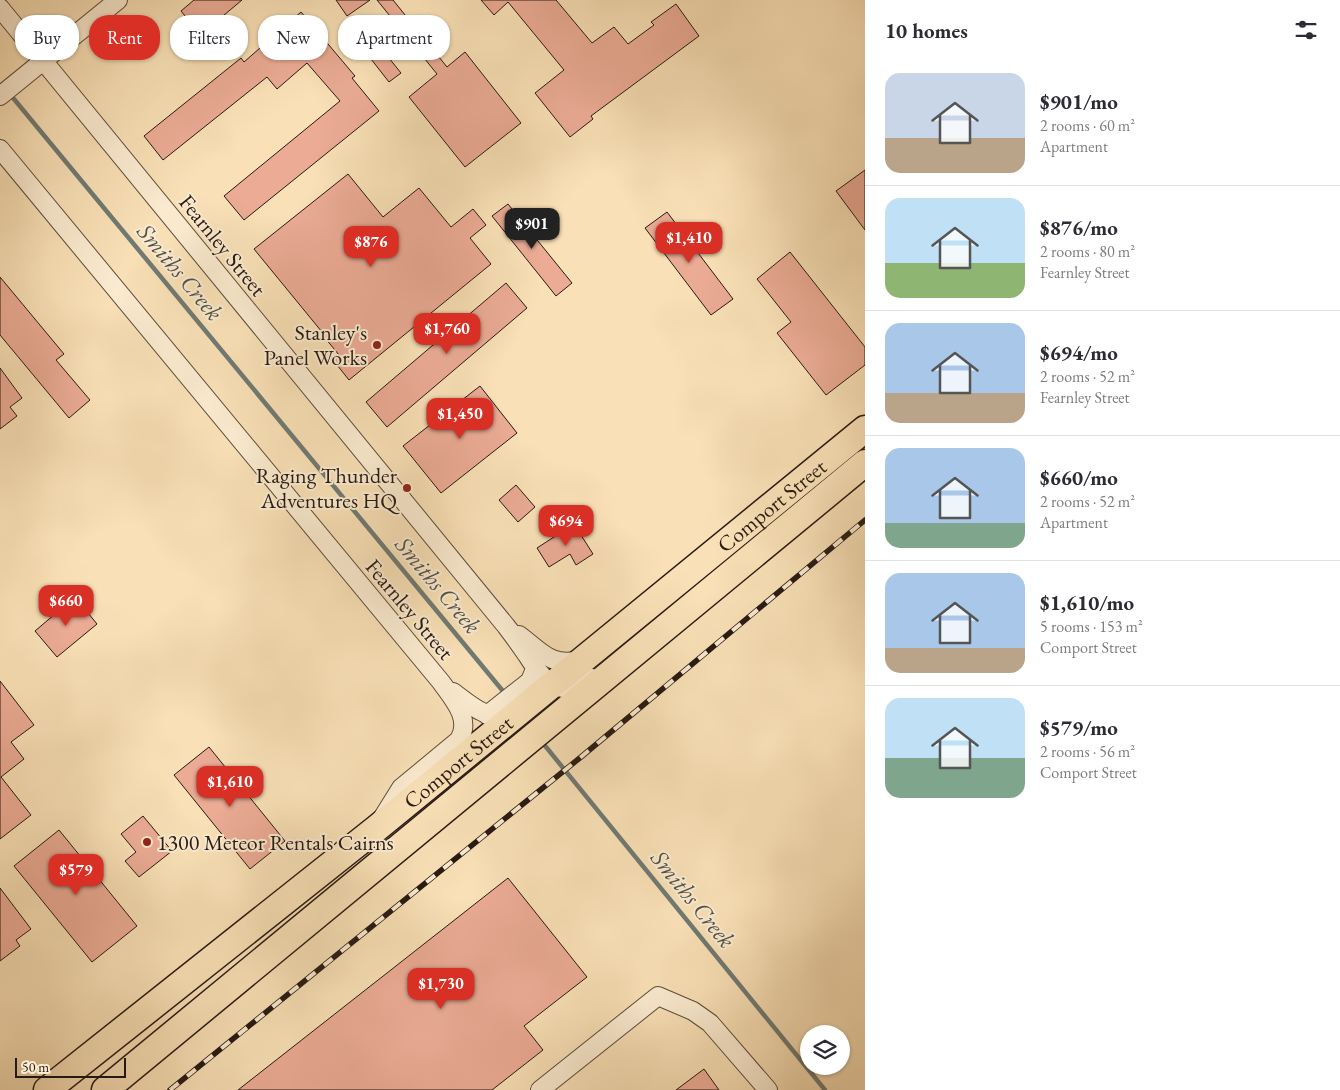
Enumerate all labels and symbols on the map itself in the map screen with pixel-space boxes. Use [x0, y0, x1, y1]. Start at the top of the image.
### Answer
street label: Fearnley Street [173, 188, 273, 302]
pin: $901 [502, 208, 562, 250]
water label: Smiths Creek [130, 216, 230, 327]
pin: $1,410 [648, 222, 730, 264]
pin: $876 [341, 226, 401, 268]
pin: $1,760 [406, 312, 488, 355]
place label: Stanley's Panel Works [264, 318, 367, 372]
marker: Stanley's Panel Works [371, 339, 383, 351]
pin: $1,450 [419, 398, 501, 440]
street label: Comport Street [711, 452, 833, 559]
place label: Raging Thunder Adventures HQ [256, 461, 400, 515]
marker: Raging Thunder Adventures HQ [401, 482, 413, 494]
pin: $694 [536, 504, 596, 547]
water label: Smiths Creek [388, 529, 488, 640]
street label: Fearnley Street [359, 553, 460, 666]
pin: $660 [36, 584, 96, 627]
street label: Comport Street [398, 709, 519, 815]
pin: $1,610 [189, 766, 271, 808]
place label: 1300 Meteor Rentals Cairns [157, 828, 394, 857]
marker: 1300 Meteor Rentals Cairns [141, 836, 153, 848]
water label: Smiths Creek [644, 842, 743, 954]
pin: $579 [46, 854, 106, 896]
pin: $1,730 [400, 968, 482, 1010]
scale bar [15, 1055, 126, 1078]

